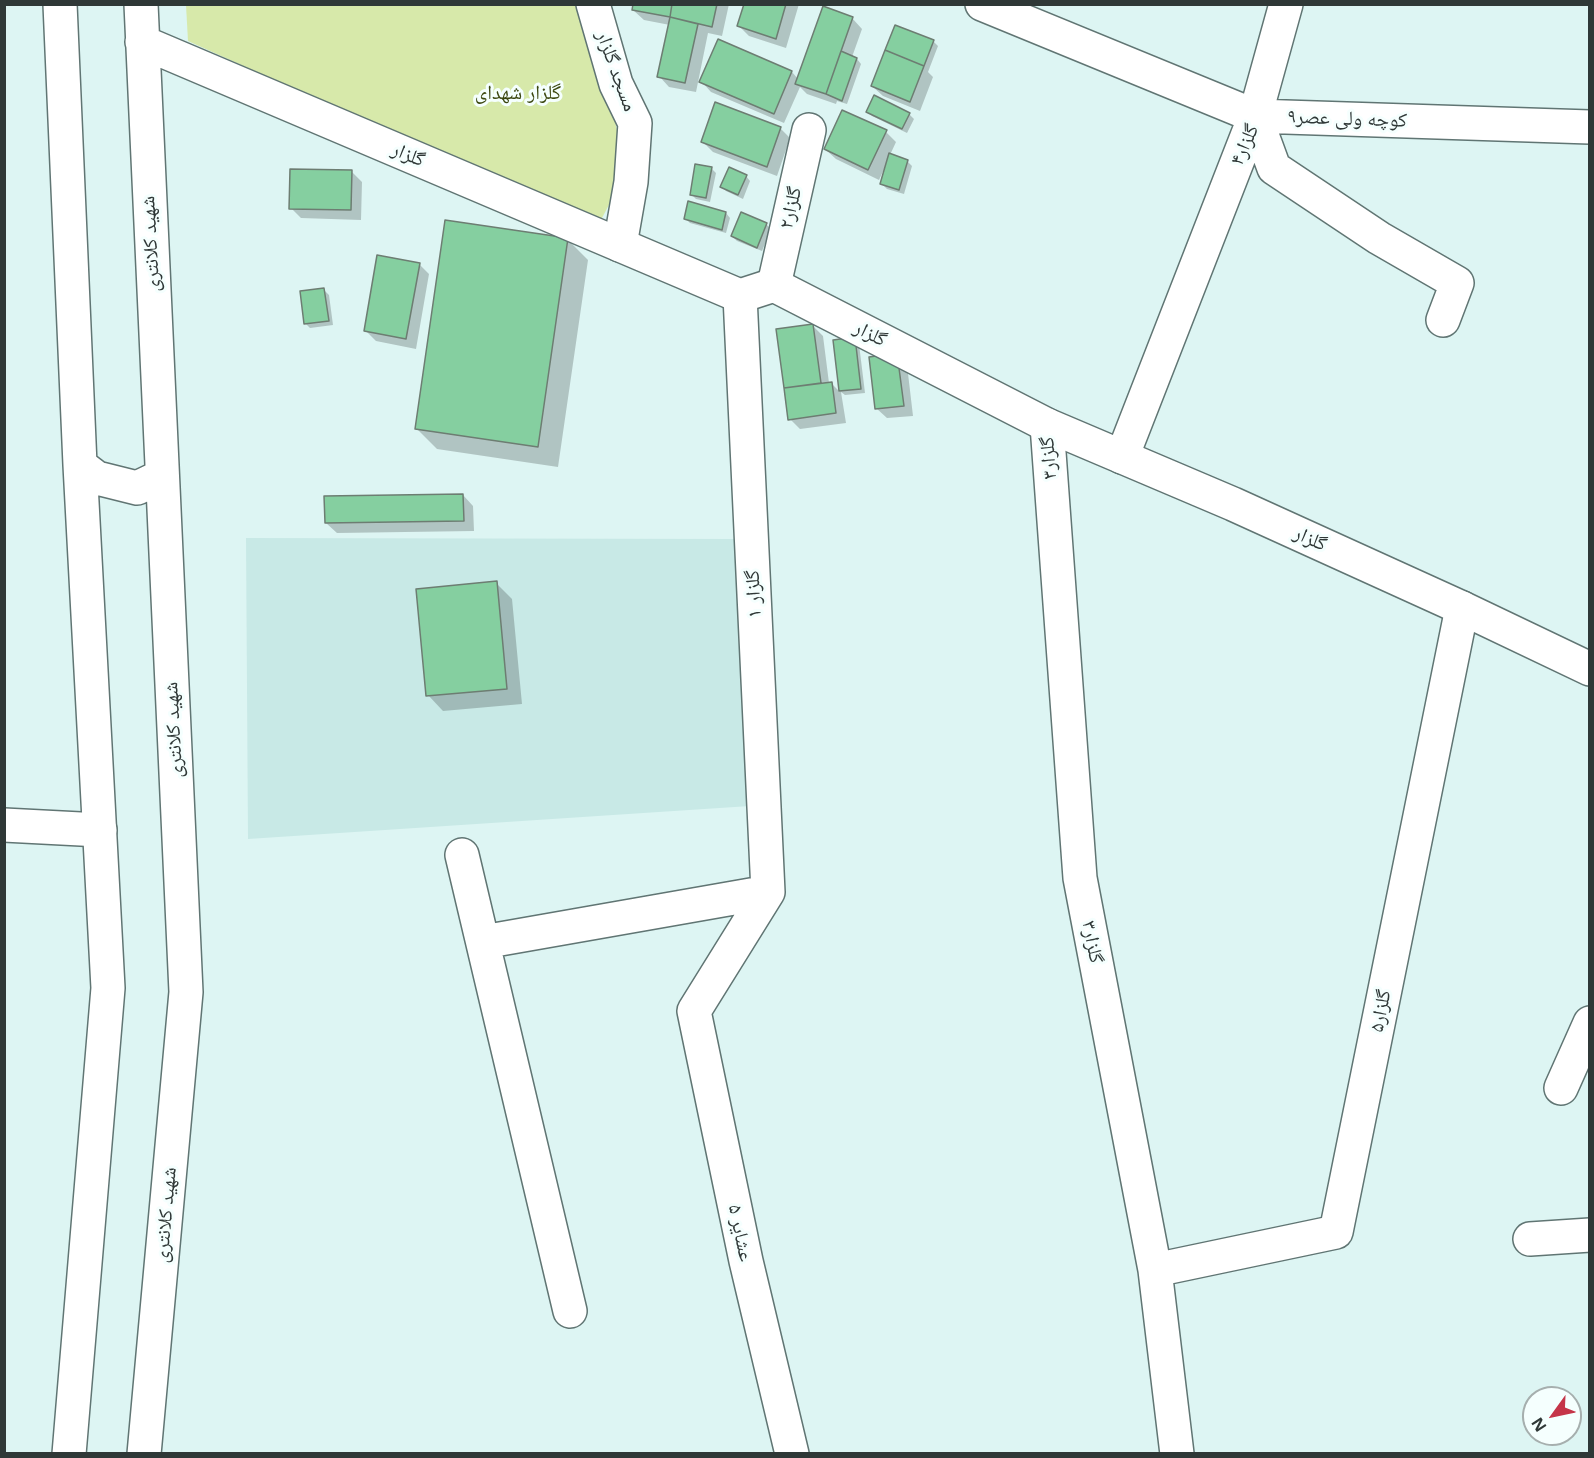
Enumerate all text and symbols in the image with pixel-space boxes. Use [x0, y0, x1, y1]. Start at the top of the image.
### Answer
street label: مسجد گلزار [590, 27, 642, 115]
park label: گلزار شهدای [475, 81, 561, 105]
street label: کوچه ولی عصر۹ [1287, 105, 1407, 133]
street label: گلزار۴ [1225, 121, 1265, 169]
street label: گلزار [388, 137, 428, 173]
street label: گلزار۲ [775, 184, 807, 232]
street label: شهید کلانتری [136, 195, 166, 293]
street label: گلزار [850, 316, 890, 352]
street label: گلزار۳ [1036, 436, 1062, 480]
street label: گلزار [1290, 521, 1330, 557]
street label: گلزار ۱ [741, 569, 767, 619]
street label: شهید کلانتری [159, 681, 189, 779]
street label: گلزار۳ [1076, 919, 1108, 965]
street label: گلزار۵ [1365, 988, 1397, 1034]
street label: شهید کلانتری [150, 1166, 182, 1264]
street label: عشایر ۵ [722, 1202, 758, 1264]
north arrow [1522, 1386, 1582, 1446]
text: N [1526, 1413, 1551, 1436]

